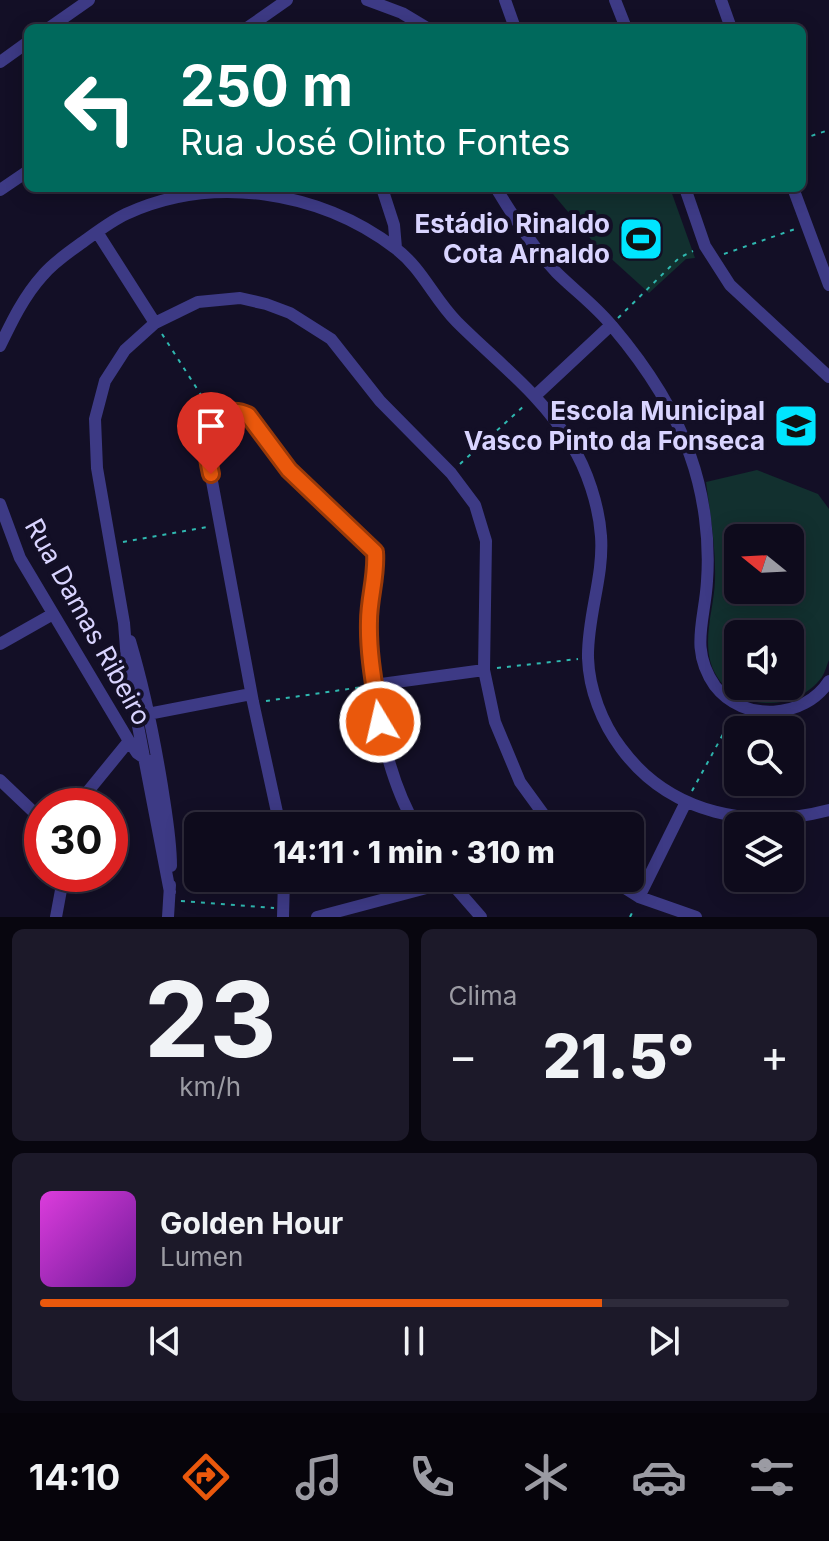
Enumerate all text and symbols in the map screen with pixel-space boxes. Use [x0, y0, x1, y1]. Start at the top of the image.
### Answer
text: 250 m [180, 52, 353, 120]
icon: left [48, 56, 152, 160]
text: Rua José Olinto Fontes [180, 120, 571, 164]
place label: Estádio Rinaldo Cota Arnaldo [415, 208, 610, 269]
sports icon: Estádio Rinaldo Cota Arnaldo [617, 215, 665, 263]
pin [177, 392, 245, 474]
place label: Escola Municipal Vasco Pinto da Fonseca [464, 395, 765, 456]
school or university icon: Escola Municipal Vasco Pinto da Fonseca [772, 402, 820, 450]
icon: arrive [189, 404, 233, 448]
street label: Rua Damas Ribeiro [19, 513, 158, 730]
north arrow [724, 524, 804, 604]
map controls [724, 524, 804, 892]
button: sound [724, 620, 804, 700]
position arrow [338, 680, 422, 764]
button: search [724, 716, 804, 796]
speed limit sign: 30 [24, 788, 128, 892]
button: layers [724, 812, 804, 892]
text: 14:11 · 1 min · 310 m [273, 834, 555, 870]
text: 23 [144, 956, 277, 1082]
text: Clima [449, 980, 517, 1011]
text: 21.5° [543, 1020, 695, 1092]
text: − [449, 1029, 478, 1083]
text: + [760, 1029, 789, 1083]
text: km/h [179, 1071, 241, 1102]
text: Golden Hour [160, 1205, 343, 1241]
text: Lumen [160, 1241, 243, 1272]
icon: previous [143, 1319, 187, 1363]
icon: pause [392, 1319, 436, 1363]
icon: next [642, 1319, 686, 1363]
icon: directions [178, 1449, 234, 1505]
icon: music [291, 1449, 347, 1505]
icon: phone [404, 1449, 460, 1505]
icon: climate [518, 1449, 574, 1505]
icon: car [631, 1449, 687, 1505]
icon: filters [744, 1449, 800, 1505]
text: 14:10 [29, 1455, 120, 1499]

